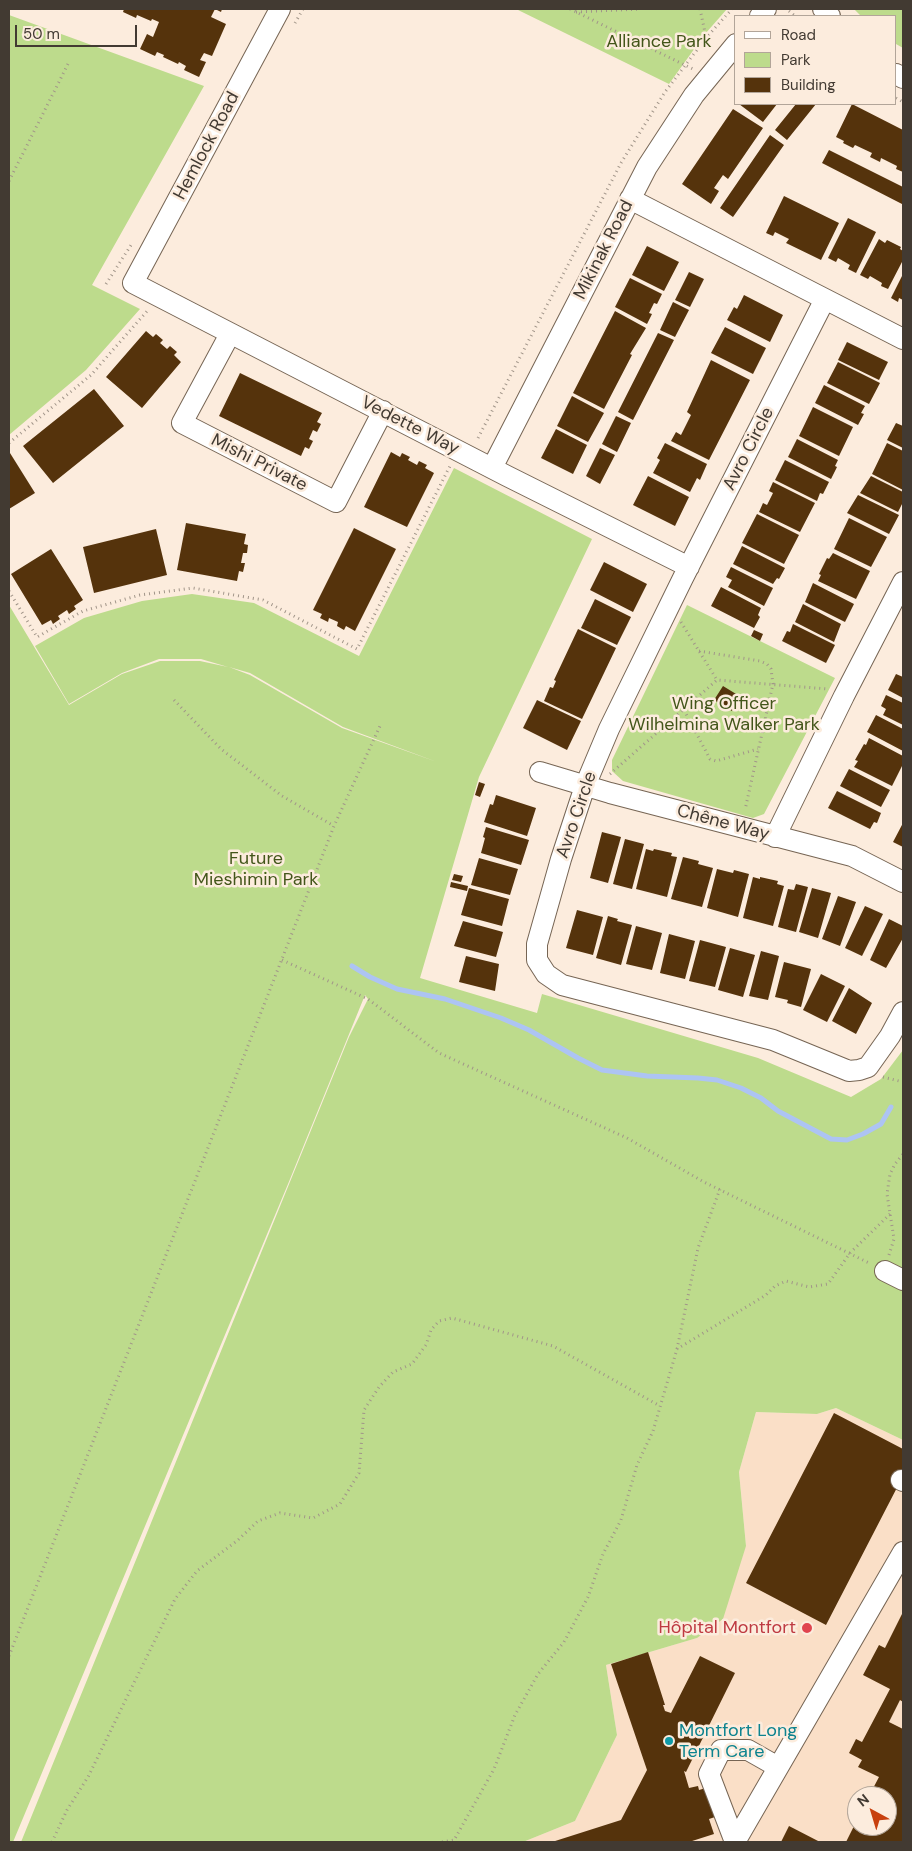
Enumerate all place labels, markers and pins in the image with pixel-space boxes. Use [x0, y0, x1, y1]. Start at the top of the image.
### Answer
place label: Hôpital Montfort [658, 1617, 796, 1639]
marker: Hôpital Montfort [800, 1621, 814, 1635]
place label: Montfort Long Term Care [679, 1720, 797, 1762]
marker: Montfort Long Term Care [663, 1735, 675, 1747]

